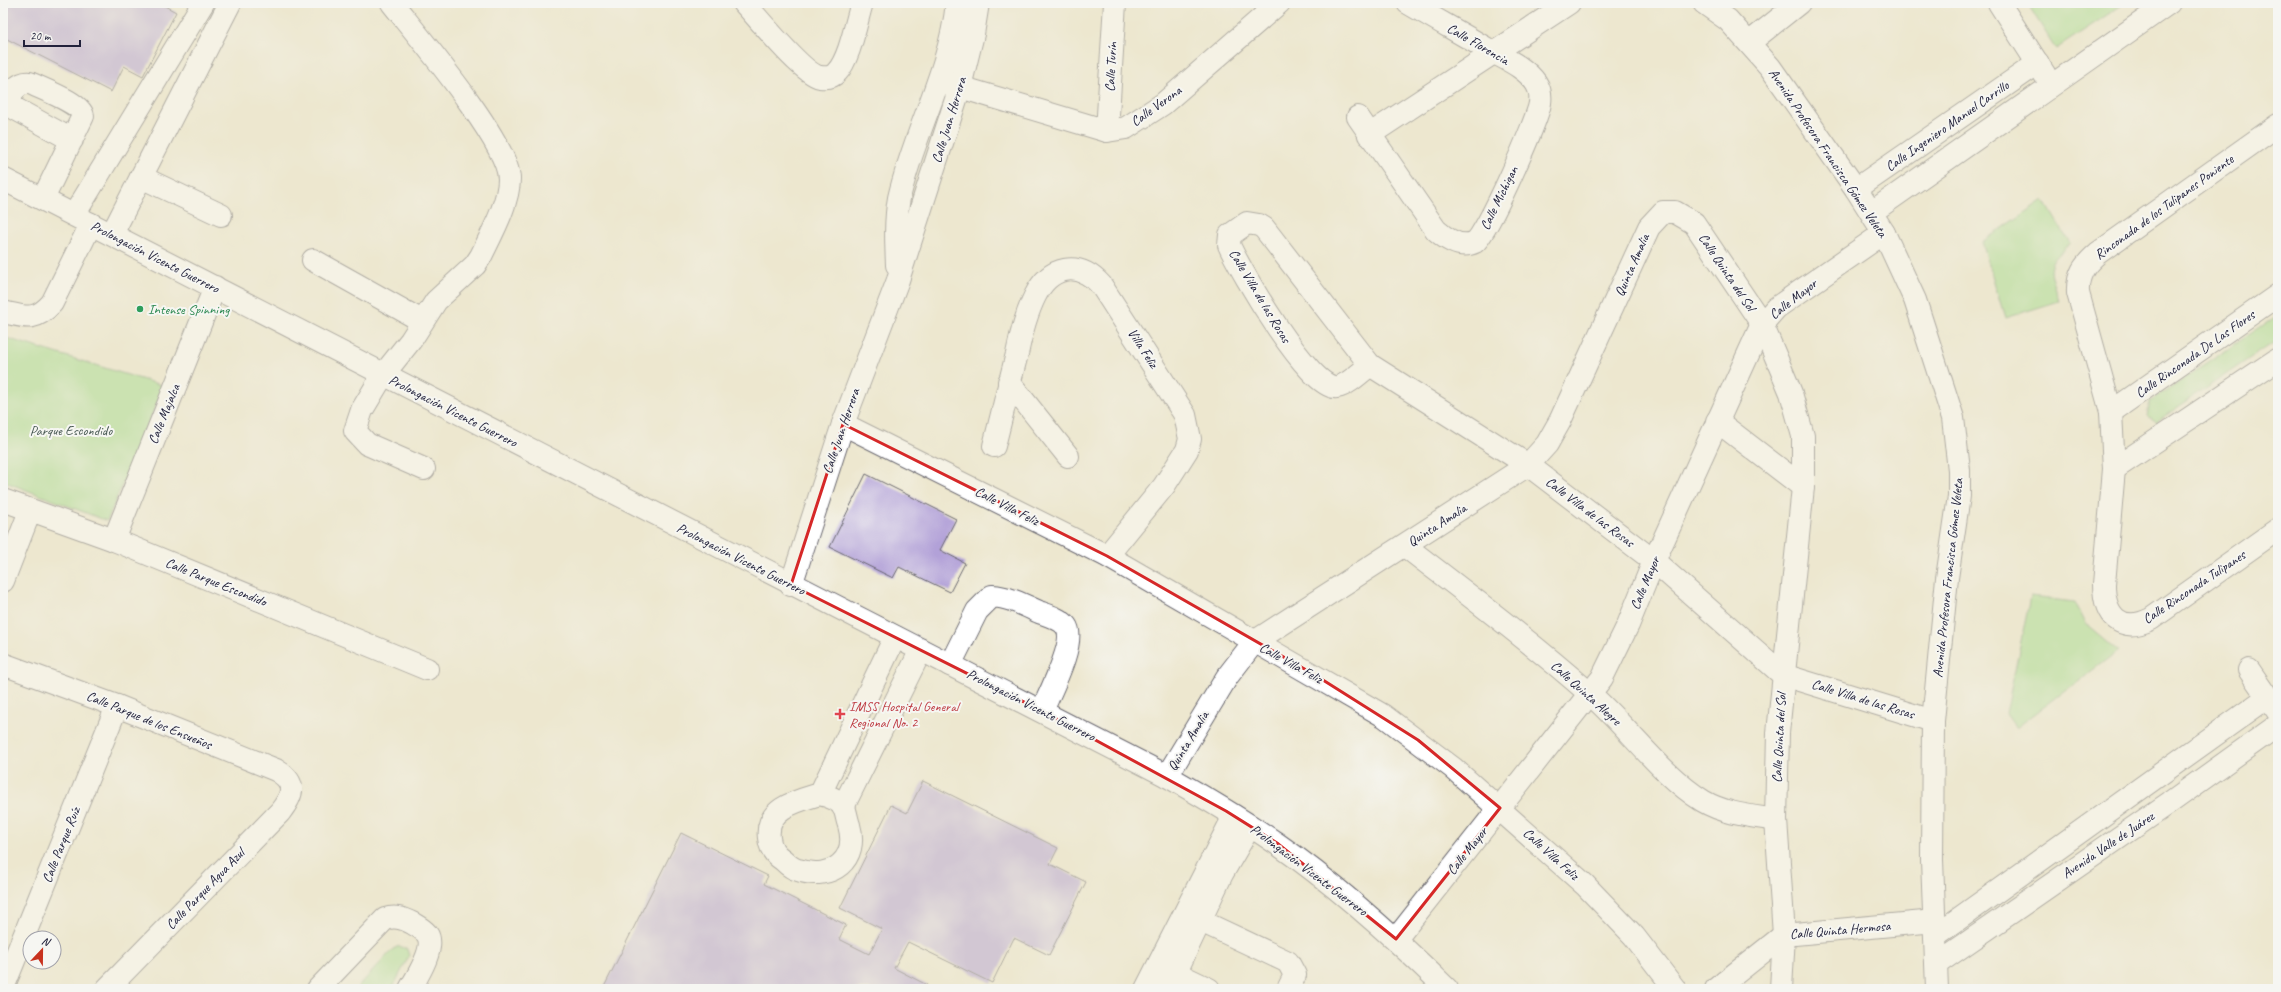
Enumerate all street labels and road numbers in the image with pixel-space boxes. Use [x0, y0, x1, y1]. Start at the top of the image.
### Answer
street label: Calle Florencia [1444, 19, 1513, 69]
street label: Calle Turín [1101, 41, 1121, 92]
street label: Avenida Profesora Francisca Gómez Veleta [1765, 65, 1891, 241]
street label: Calle Juan Herrera [928, 74, 970, 165]
street label: Calle Ingeniero Manuel Carrillo [1882, 76, 2013, 175]
street label: Calle Verona [1127, 81, 1186, 130]
street label: Rinconada de los Tulipanes Poniente [2091, 150, 2238, 263]
street label: Calle Míchigan [1476, 163, 1522, 233]
street label: Prolongación Vicente Guerrero [88, 217, 223, 297]
street label: Quinta Amalia [1611, 230, 1654, 299]
street label: Calle Quinta del Sol [1695, 230, 1761, 316]
street label: Calle Villa de las Rosas [1225, 246, 1295, 347]
street label: Calle Mayor [1766, 274, 1822, 323]
street label: Calle Rinconada De Las Flores [2132, 306, 2259, 402]
street label: Villa Feliz [1124, 325, 1163, 372]
street label: Prolongación Vicente Guerrero [386, 371, 521, 451]
street label: Calle Majalca [144, 380, 184, 446]
street label: Calle Juan Herrera [818, 385, 864, 476]
street label: Calle Villa de las Rosas [1542, 473, 1639, 552]
street label: Avenida Profesora Francisca Gómez Veleta [1929, 477, 1967, 678]
street label: Calle Villa Feliz [972, 483, 1043, 530]
street label: Quinta Amalia [1404, 499, 1471, 550]
street label: Prolongación Vicente Guerrero [674, 519, 809, 599]
street label: Calle Rinconada Tulipanes [2140, 546, 2249, 628]
street label: Calle Mayor [1626, 552, 1665, 612]
street label: Calle Parque Escondido [163, 554, 271, 611]
street label: Calle Villa Feliz [1257, 639, 1327, 688]
street label: Calle Quinta Alegre [1547, 657, 1626, 730]
street label: Prolongación Vicente Guerrero [964, 665, 1099, 745]
street label: Calle Villa de las Rosas [1810, 675, 1917, 723]
street label: Calle Parque de los Ensueños [84, 687, 215, 753]
street label: Calle Quinta del Sol [1768, 690, 1790, 783]
street label: Quinta Amalia [1164, 707, 1213, 774]
street label: Calle Parque Ruíz [38, 803, 84, 885]
street label: Avenida Valle de Juárez [2059, 807, 2159, 882]
street label: Prolongación Vicente Guerrero [1247, 821, 1372, 920]
street label: Calle Mayor [1443, 822, 1492, 878]
street label: Calle Villa Feliz [1520, 824, 1584, 885]
street label: Calle Parque Agua Azul [162, 843, 250, 933]
street label: Calle Quinta Hermosa [1789, 917, 1892, 943]

